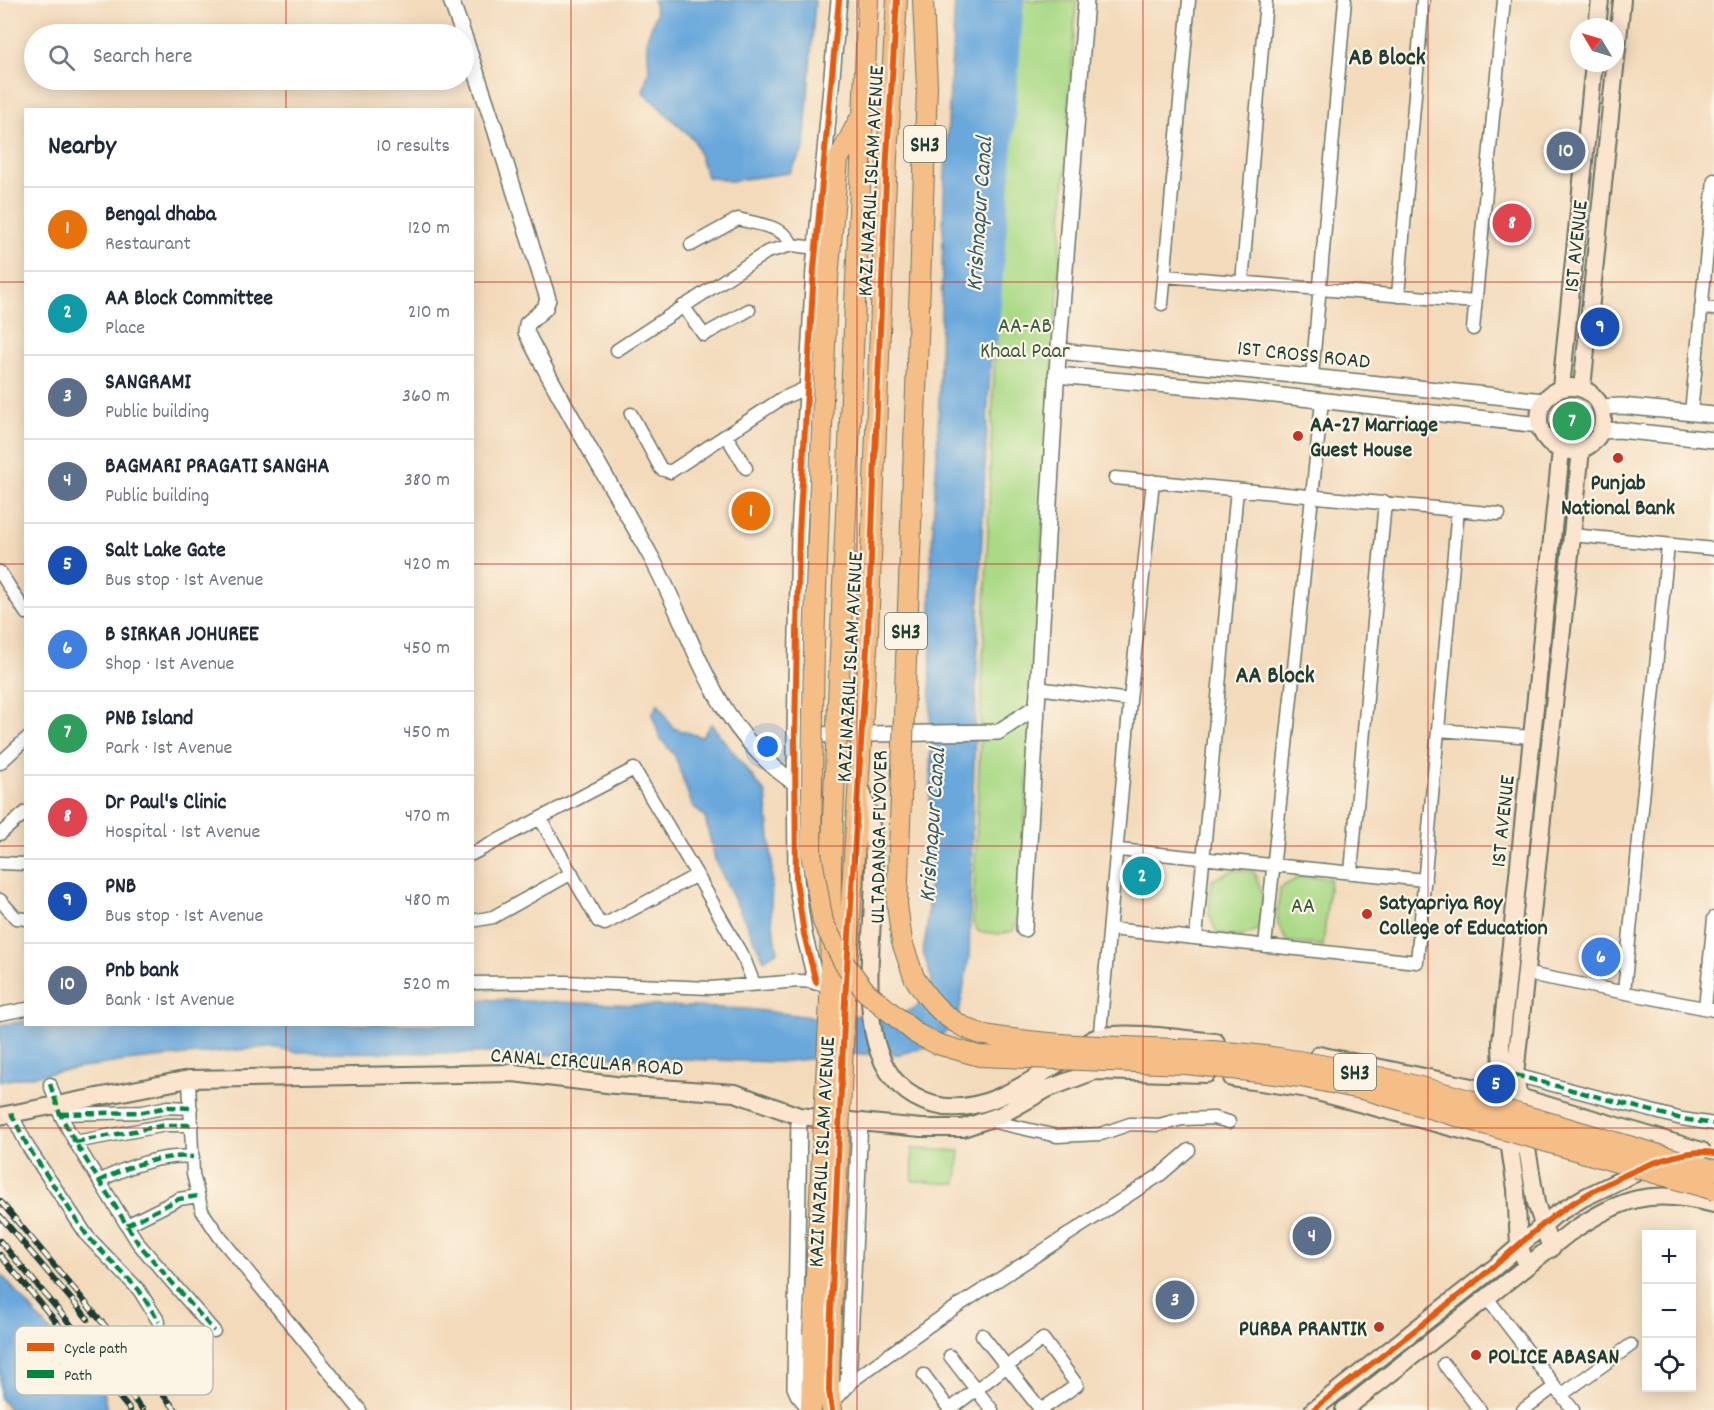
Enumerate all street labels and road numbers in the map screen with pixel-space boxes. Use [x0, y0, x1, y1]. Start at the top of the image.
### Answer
street label: KAZI NAZRUL ISLAM AVENUE [851, 65, 894, 297]
road number: SH3 [904, 126, 946, 162]
street label: 1ST AVENUE [1557, 199, 1598, 294]
street label: 1ST CROSS ROAD [1236, 334, 1372, 379]
street label: KAZI NAZRUL ISLAM AVENUE [830, 551, 873, 783]
road number: SH3 [885, 613, 927, 649]
street label: ULTADANGA FLYOVER [863, 750, 898, 924]
street label: 1ST AVENUE [1484, 774, 1525, 869]
street label: KAZI NAZRUL ISLAM AVENUE [802, 1036, 845, 1268]
street label: CANAL CIRCULAR ROAD [489, 1041, 684, 1086]
road number: SH3 [1334, 1054, 1376, 1090]

